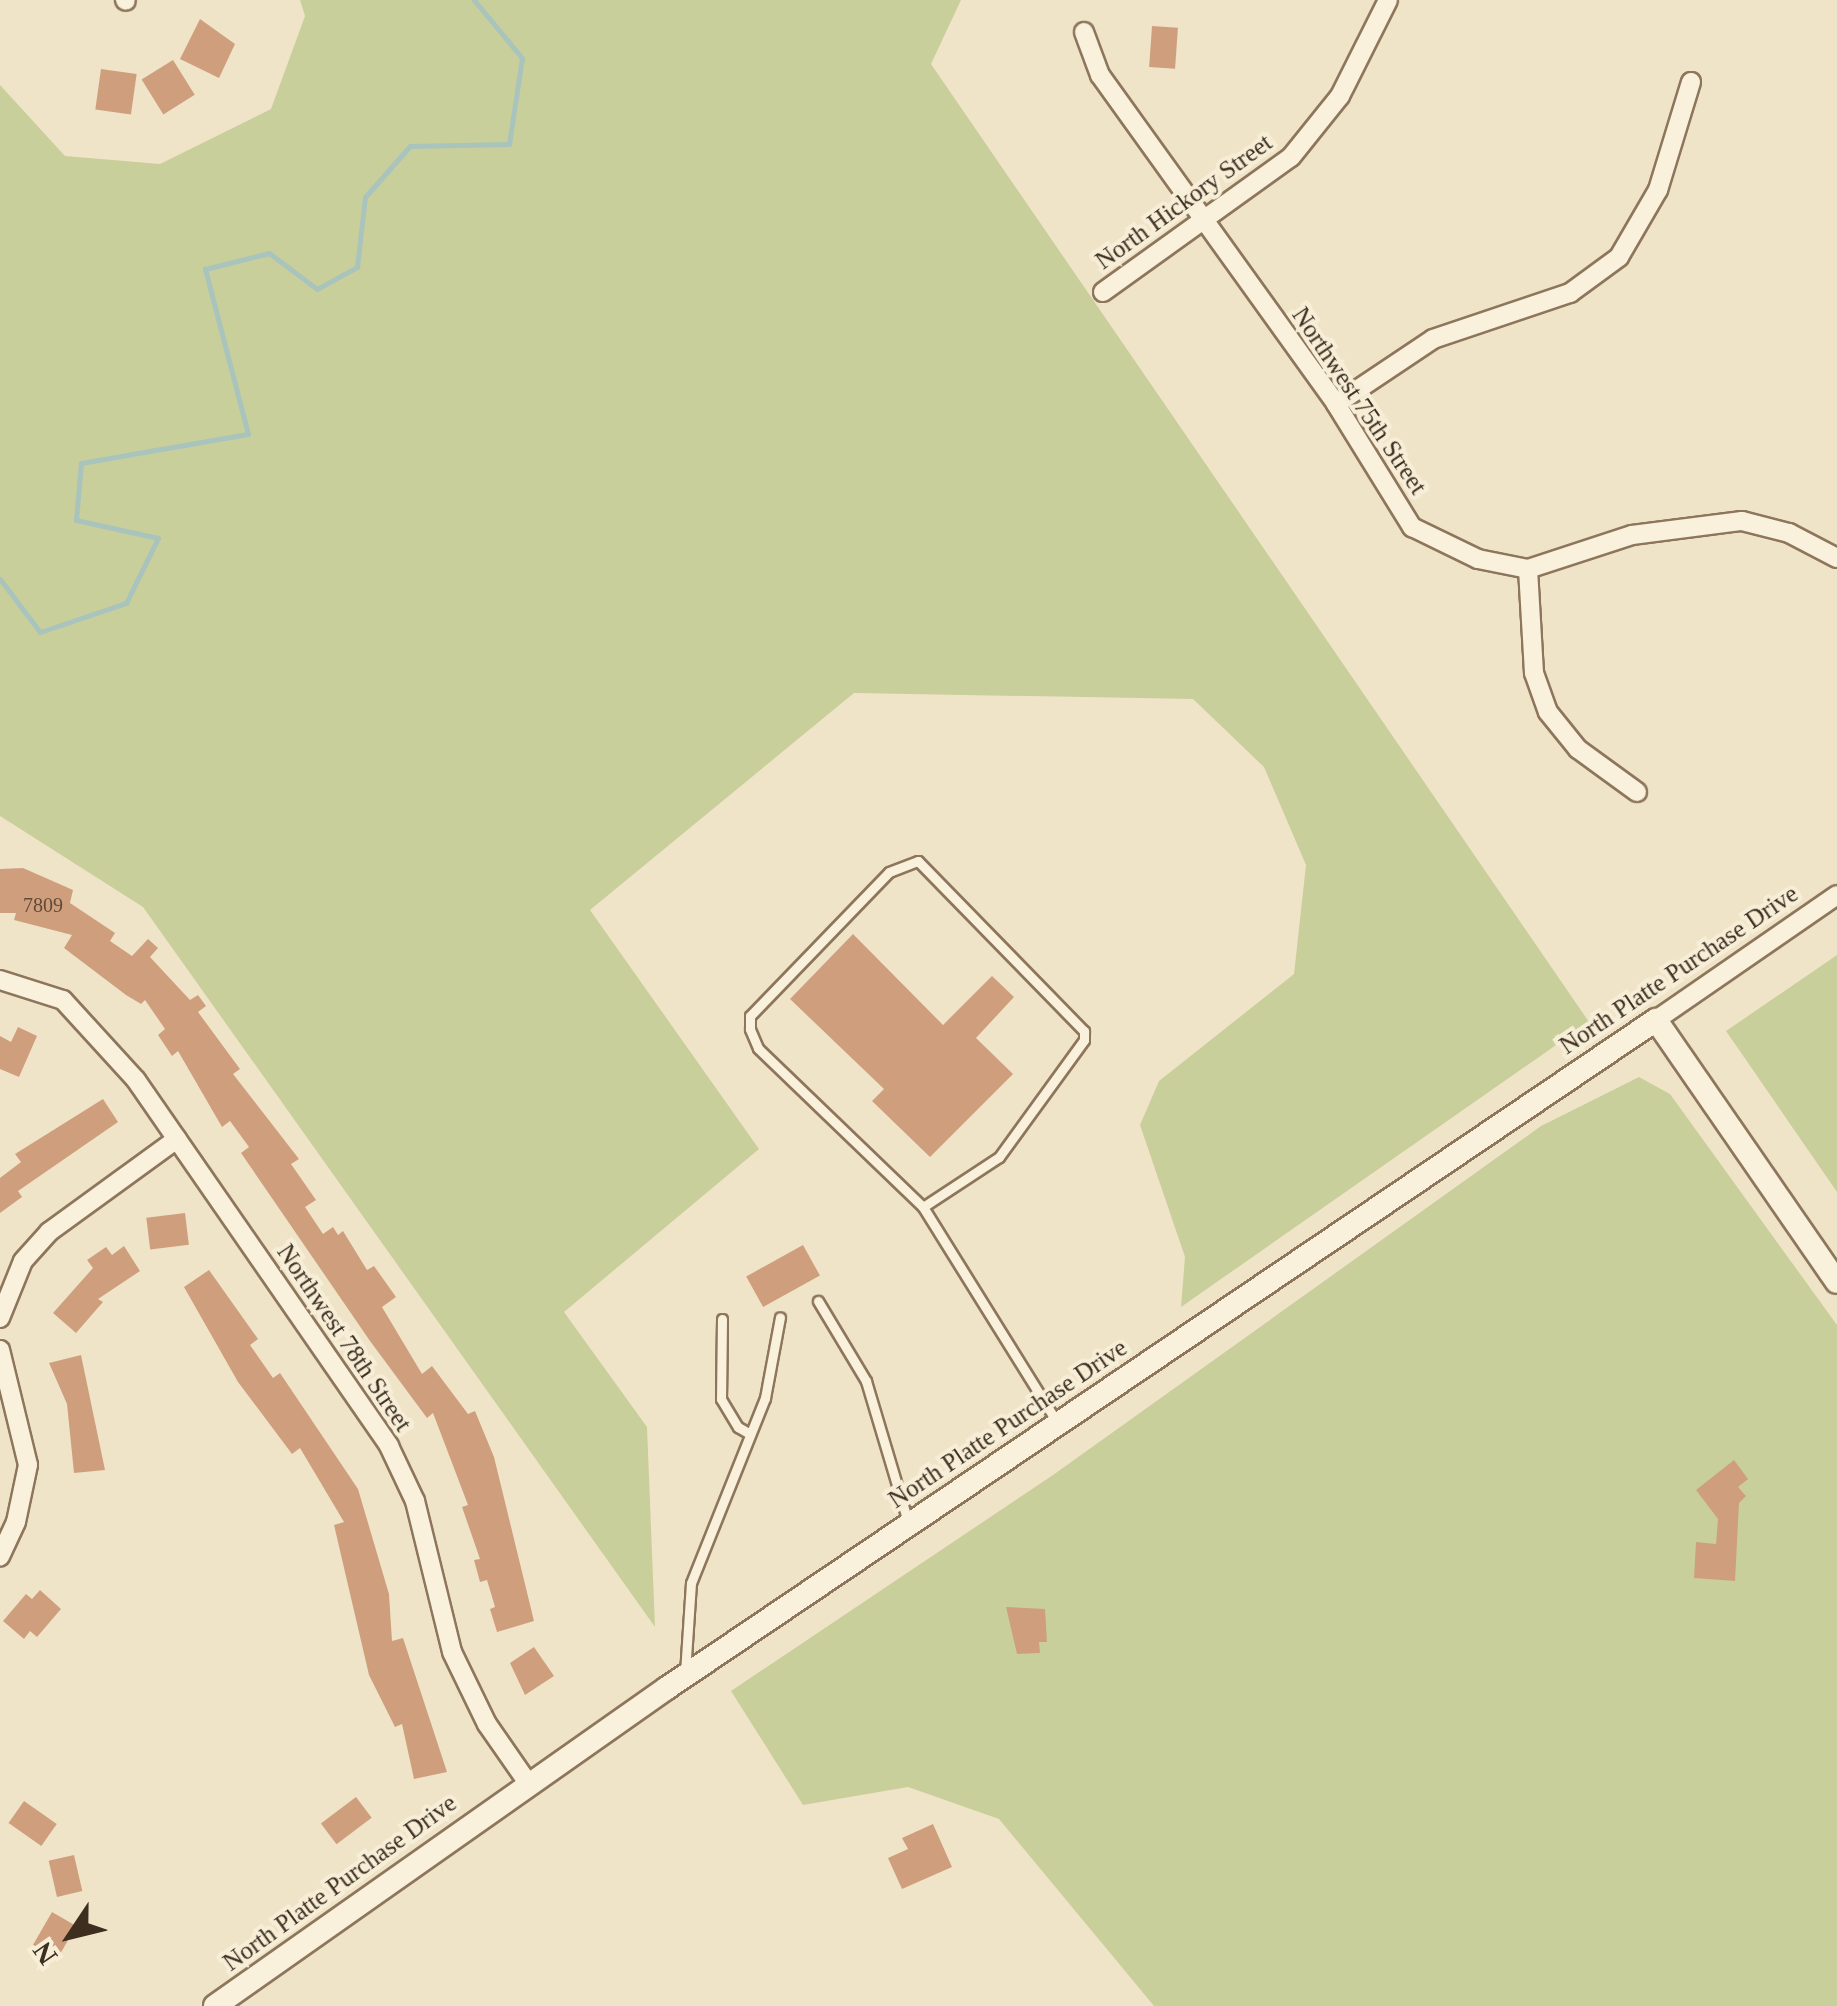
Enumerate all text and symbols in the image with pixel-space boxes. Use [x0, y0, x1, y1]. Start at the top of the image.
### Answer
street label: North Hickory Street [1090, 128, 1278, 276]
street label: Northwest 75th Street [1285, 302, 1433, 500]
street label: North Platte Purchase Drive [1554, 879, 1804, 1061]
house number: 7809 [23, 893, 63, 917]
street label: Northwest 78th Street [270, 1239, 418, 1437]
street label: North Platte Purchase Drive [883, 1333, 1133, 1515]
street label: North Platte Purchase Drive [217, 1788, 463, 1978]
north arrow [20, 1886, 120, 1986]
text: N [27, 1936, 64, 1971]

